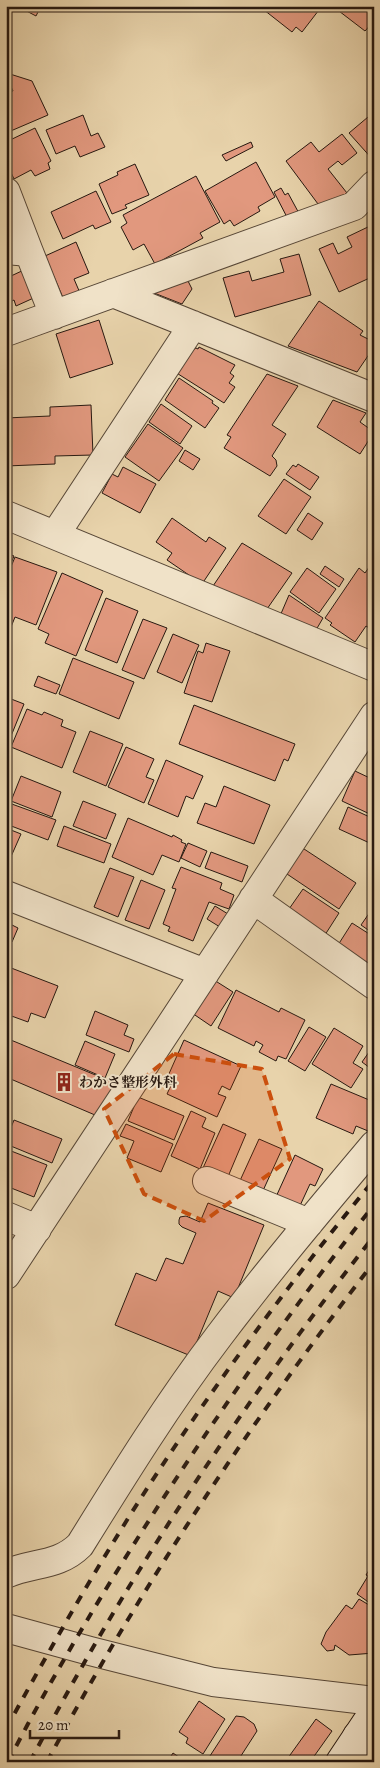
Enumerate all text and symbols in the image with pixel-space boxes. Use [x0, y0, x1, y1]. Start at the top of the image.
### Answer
building icon: わかさ整形外科 [53, 1071, 75, 1093]
place label: わかさ整形外科 [79, 1073, 178, 1092]
scale bar [30, 1708, 119, 1740]
text: 20 m [38, 1715, 69, 1735]

